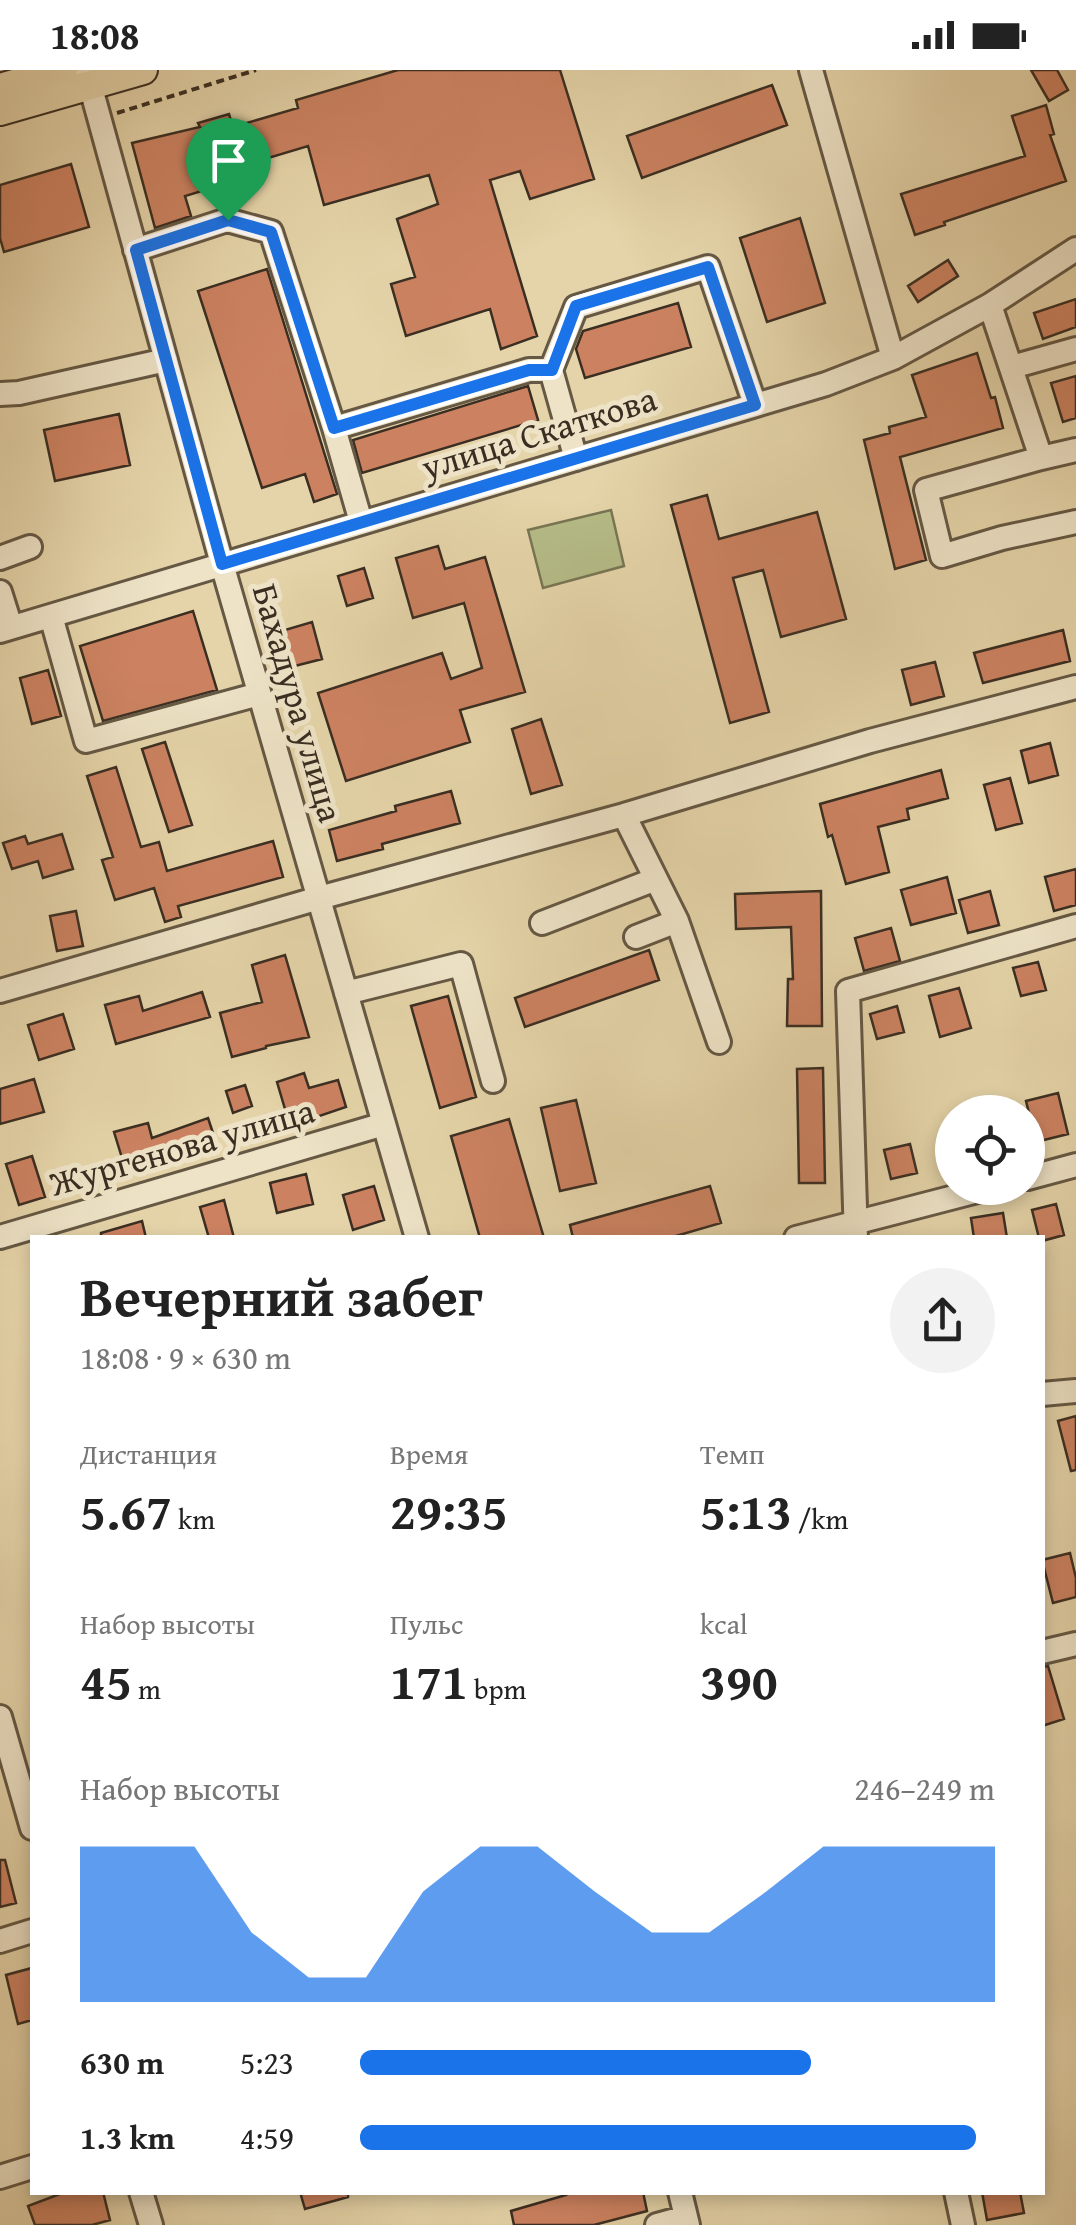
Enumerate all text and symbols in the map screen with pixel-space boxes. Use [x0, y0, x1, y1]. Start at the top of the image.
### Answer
text: 18:08 [50, 7, 140, 63]
pin [186, 118, 271, 221]
icon: arrive [201, 133, 256, 188]
street label: улица Скаткова [414, 373, 663, 493]
street label: Бахадура улица [240, 578, 357, 828]
street label: Жургенова улица [43, 1084, 320, 1209]
map controls [935, 1095, 1045, 1205]
button: locate [935, 1095, 1045, 1205]
text: Вечерний забег [80, 1256, 483, 1336]
button: share [890, 1268, 995, 1373]
text: 18:08 · 9 × 630 m [80, 1334, 291, 1381]
text: Дистанция [80, 1433, 217, 1474]
text: Время [390, 1433, 468, 1474]
text: Темп [700, 1433, 765, 1474]
text: 5.67 [80, 1474, 172, 1547]
text: 29:35 [390, 1474, 508, 1547]
text: 5:13 [700, 1474, 792, 1547]
text: km [172, 1498, 215, 1539]
text: /km [792, 1498, 848, 1539]
text: Набор высоты [80, 1603, 255, 1644]
text: Пульс [390, 1603, 463, 1644]
text: kcal [700, 1603, 748, 1644]
text: 45 [80, 1644, 132, 1717]
text: 171 [390, 1644, 468, 1717]
text: 390 [700, 1644, 778, 1717]
text: m [132, 1668, 161, 1709]
text: bpm [468, 1668, 526, 1709]
text: Набор высоты [80, 1765, 280, 1812]
text: 246–249 m [854, 1765, 995, 1812]
text: 630 m [80, 2039, 164, 2086]
text: 5:23 [240, 2039, 294, 2086]
text: 1.3 km [80, 2114, 175, 2161]
text: 4:59 [240, 2114, 294, 2161]

